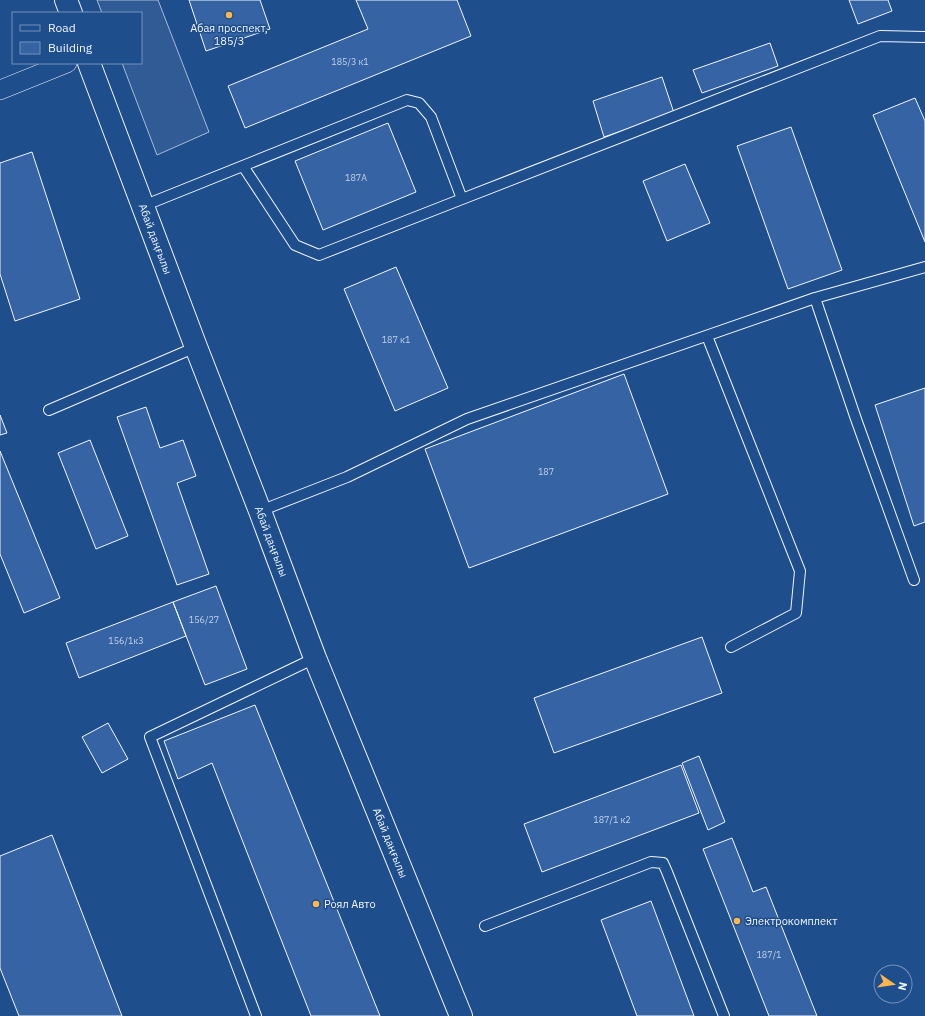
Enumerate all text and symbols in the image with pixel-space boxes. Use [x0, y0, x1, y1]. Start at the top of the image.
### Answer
marker: Абая проспект, 185/3 [224, 10, 234, 20]
legend [12, 12, 142, 64]
text: Road [48, 20, 76, 35]
place label: Абая проспект, 185/3 [190, 21, 268, 48]
text: Building [48, 40, 93, 55]
house number: 185/3 к1 [331, 56, 369, 67]
house number: 187А [345, 172, 367, 183]
street label: Абай даңғылы [136, 202, 175, 276]
house number: 187 к1 [382, 334, 410, 345]
house number: 187 [538, 466, 554, 477]
street label: Абай даңғылы [252, 504, 291, 579]
house number: 156/27 [189, 614, 219, 625]
house number: 156/1к3 [108, 635, 144, 646]
street label: Абай даңғылы [370, 806, 411, 880]
house number: 187/1 к2 [593, 814, 631, 825]
place label: Роял Авто [324, 897, 376, 911]
marker: Роял Авто [311, 899, 321, 909]
place label: Электрокомплект [745, 914, 837, 928]
marker: Электрокомплект [732, 916, 742, 926]
house number: 187/1 [756, 949, 782, 960]
north arrow [873, 964, 913, 1004]
text: N [895, 981, 910, 992]

